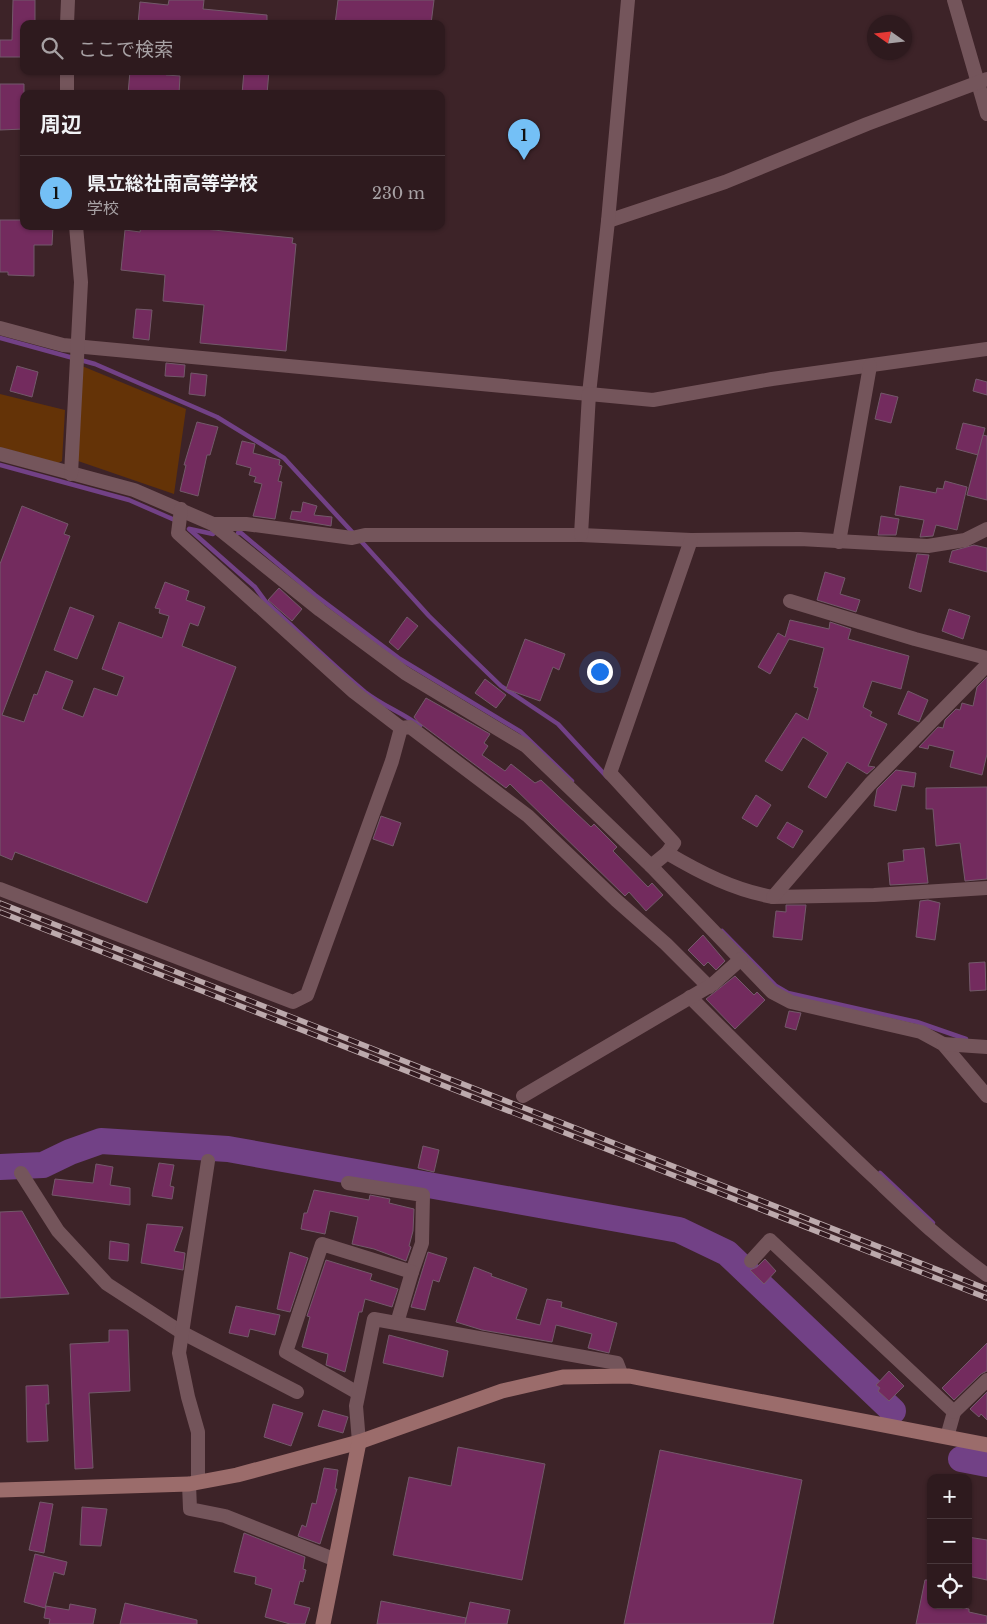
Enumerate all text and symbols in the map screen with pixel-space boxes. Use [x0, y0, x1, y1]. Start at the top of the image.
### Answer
north arrow [867, 15, 912, 60]
search box [20, 20, 445, 75]
icon: search [38, 34, 66, 62]
text: ここで検索 [78, 38, 173, 61]
text: 周辺 [40, 112, 82, 138]
pin: 1 [508, 119, 540, 160]
text: 県立総社南高等学校 [87, 172, 258, 195]
text: 1 [53, 183, 59, 203]
text: 230 m [372, 183, 425, 203]
text: 学校 [87, 198, 119, 218]
your location [587, 659, 613, 685]
map controls [927, 1474, 972, 1609]
button: + [927, 1474, 972, 1519]
button: − [927, 1519, 972, 1564]
button: locate [927, 1564, 972, 1609]

